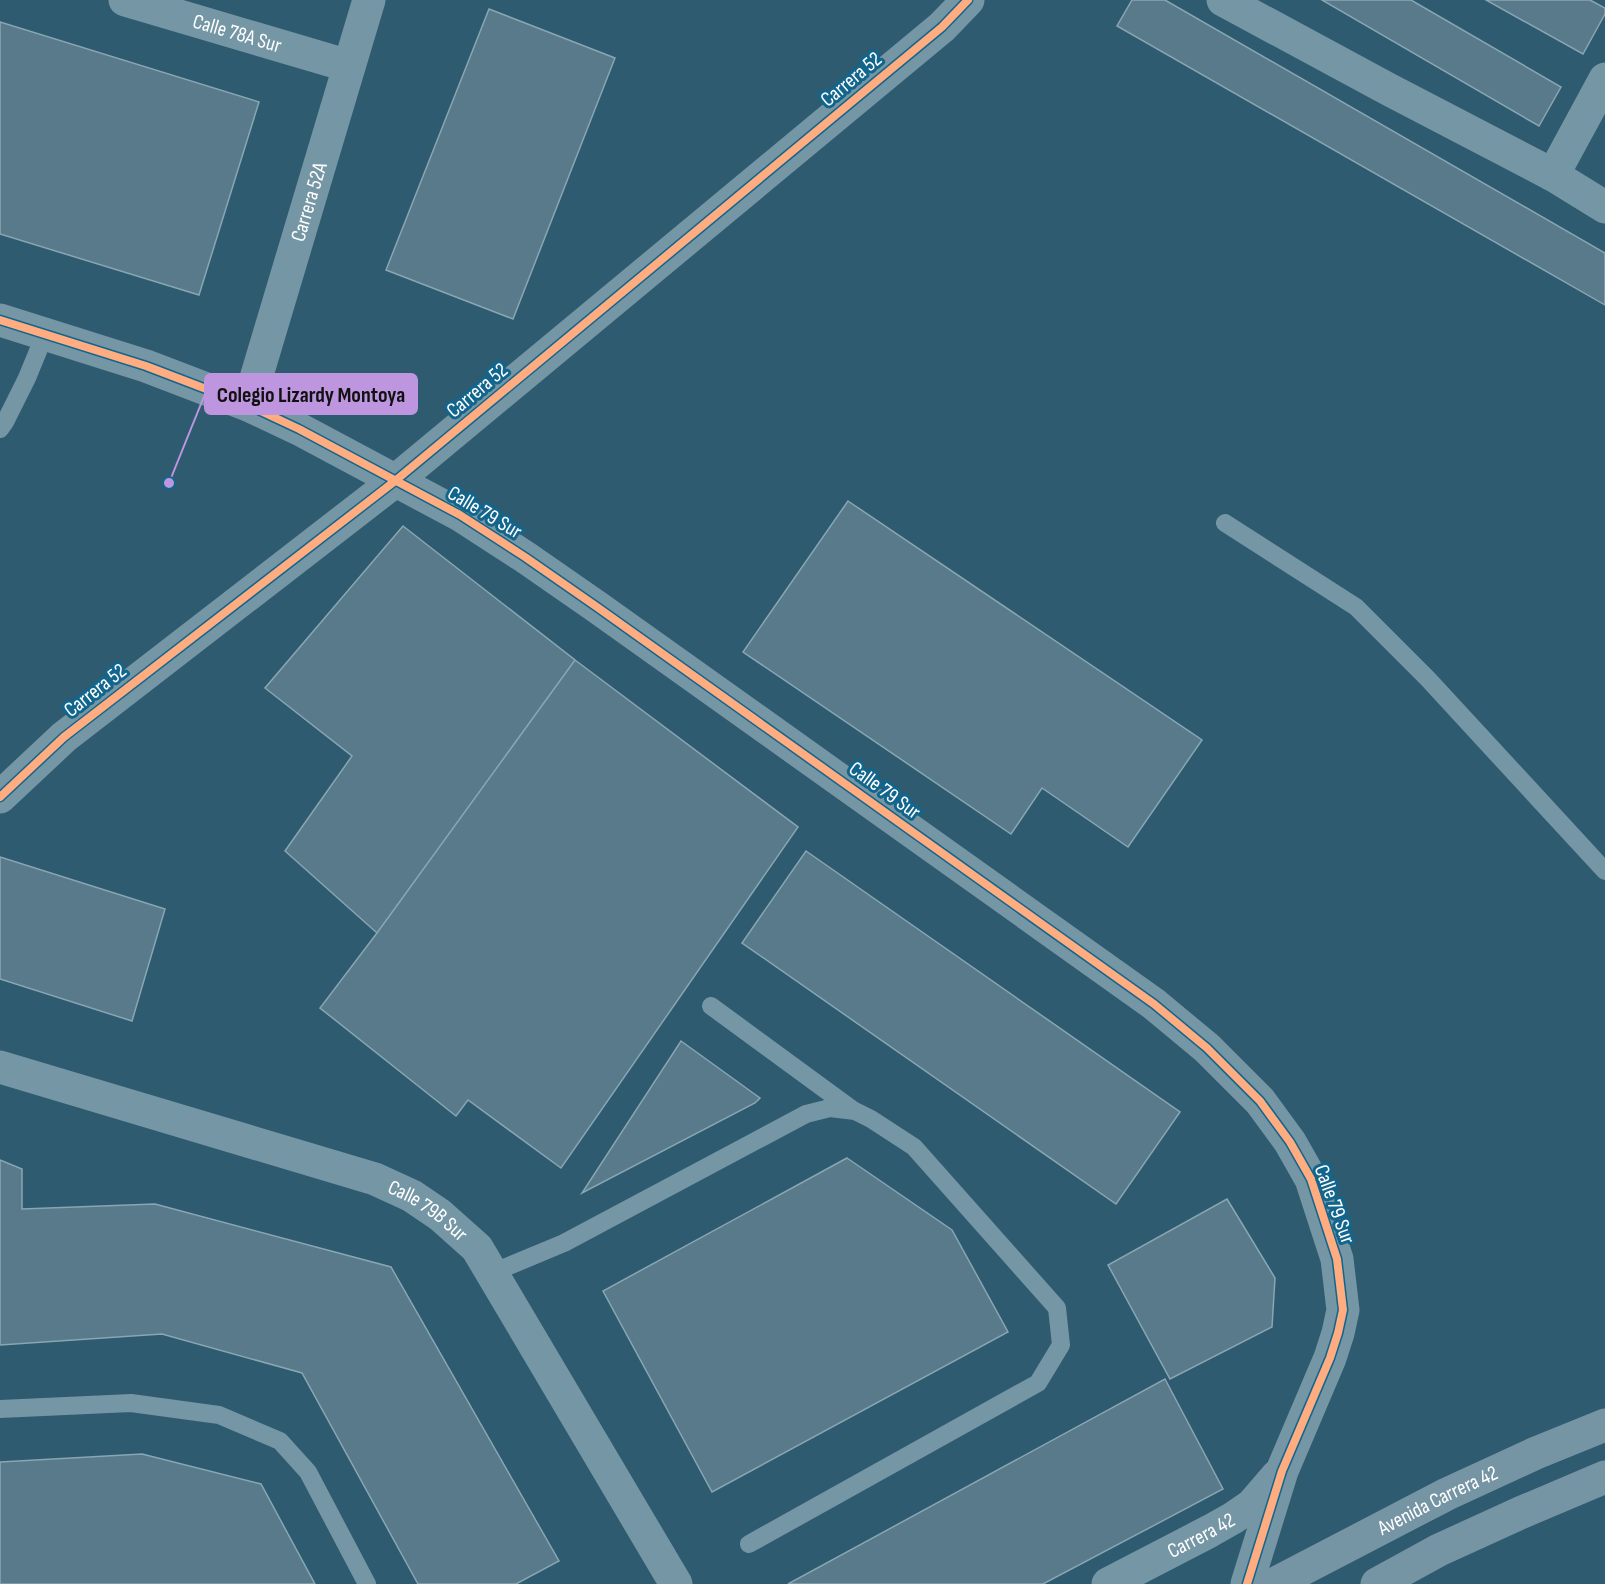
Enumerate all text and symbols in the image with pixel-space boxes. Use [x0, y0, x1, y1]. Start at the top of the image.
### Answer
street label: Calle 78A Sur [190, 9, 284, 58]
street label: Carrera 52 [816, 47, 887, 112]
street label: Carrera 52A [286, 159, 333, 245]
street label: Carrera 52 [442, 358, 513, 423]
callout: Colegio Lizardy Montoya [205, 374, 417, 414]
text: Colegio Lizardy Montoya [217, 382, 405, 409]
street label: Calle 79 Sur [443, 481, 526, 544]
street label: Carrera 52 [59, 658, 131, 722]
street label: Calle 79 Sur [844, 756, 925, 825]
street label: Calle 79 Sur [1309, 1161, 1360, 1247]
street label: Calle 79B Sur [384, 1175, 473, 1247]
street label: Avenida Carrera 42 [1373, 1460, 1502, 1541]
street label: Carrera 42 [1163, 1508, 1239, 1564]

